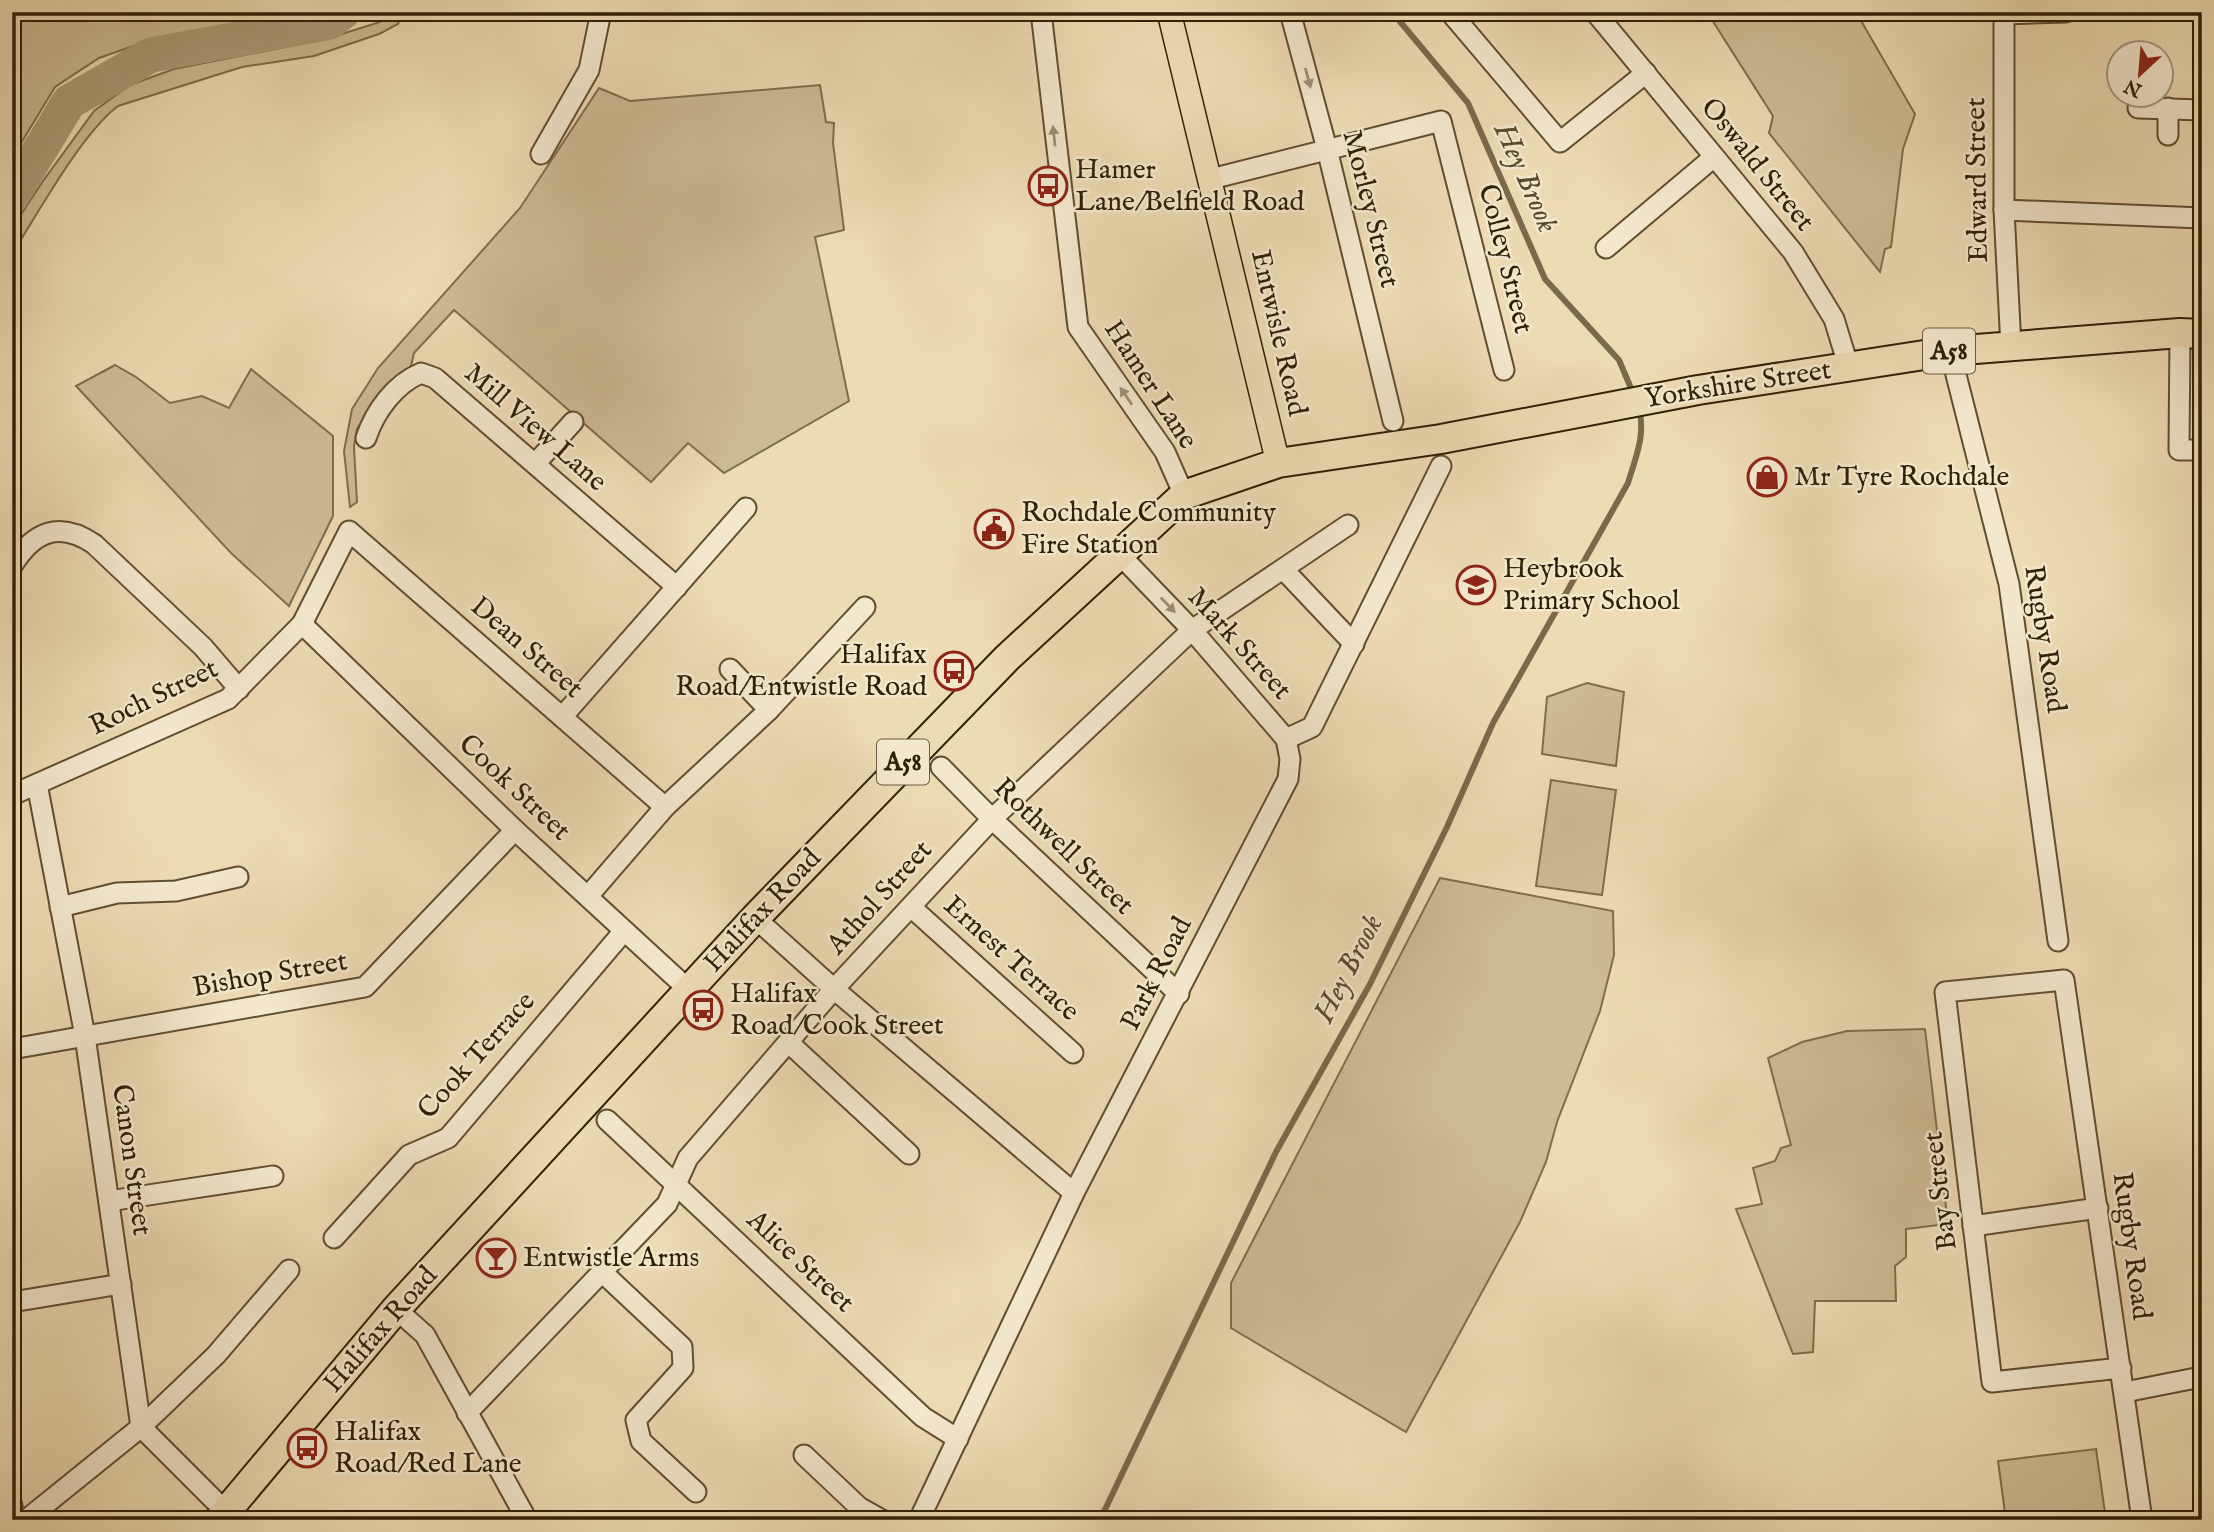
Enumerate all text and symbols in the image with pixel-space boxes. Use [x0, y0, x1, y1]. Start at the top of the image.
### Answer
north arrow [2106, 38, 2176, 108]
one-way arrow [1303, 68, 1313, 89]
text: N [2120, 73, 2147, 102]
street label: Oswald Street [1693, 91, 1822, 239]
street label: Edward Street [1959, 97, 1997, 263]
water label: Hey Brook [1484, 116, 1566, 239]
one-way arrow [1048, 124, 1059, 146]
street label: Morley Street [1334, 127, 1407, 292]
place label: Hamer Lane/Belfield Road [1075, 153, 1304, 220]
bus stop icon: Hamer Lane/Belfield Road [1027, 165, 1069, 207]
street label: Colley Street [1470, 181, 1541, 338]
street label: Entwisle Road [1242, 247, 1314, 420]
street label: Hamer Lane [1095, 314, 1205, 456]
road number: A58 [1923, 328, 1975, 374]
street label: Yorkshire Street [1642, 353, 1834, 417]
street label: Mill View Lane [456, 356, 614, 500]
one-way arrow [1119, 387, 1133, 405]
shop icon: Mr Tyre Rochdale [1746, 456, 1788, 498]
place label: Mr Tyre Rochdale [1794, 460, 2009, 495]
place label: Rochdale Community Fire Station [1021, 496, 1276, 563]
public building icon: Rochdale Community Fire Station [973, 508, 1015, 550]
place label: Heybrook Primary School [1503, 552, 1680, 619]
street label: Rugby Road [2015, 563, 2073, 715]
school or university icon: Heybrook Primary School [1455, 564, 1497, 606]
street label: Mark Street [1179, 581, 1299, 708]
street label: Dean Street [462, 590, 590, 707]
one-way arrow [1160, 597, 1177, 614]
place label: Halifax Road/Entwistle Road [675, 638, 927, 705]
bus stop icon: Halifax Road/Entwistle Road [933, 650, 975, 692]
street label: Roch Street [84, 652, 224, 744]
street label: Cook Street [451, 727, 578, 849]
road number: A58 [877, 740, 929, 784]
street label: Rothwell Street [985, 771, 1141, 923]
street label: Athol Street [819, 833, 941, 963]
street label: Halifax Road [697, 842, 829, 980]
street label: Ernest Terrace [936, 889, 1086, 1029]
water label: Hey Brook [1305, 909, 1392, 1030]
street label: Park Road [1114, 911, 1200, 1037]
street label: Bishop Street [190, 944, 351, 1006]
place label: Halifax Road/Cook Street [730, 977, 944, 1044]
street label: Cook Terrace [411, 985, 543, 1127]
bus stop icon: Halifax Road/Cook Street [682, 989, 724, 1031]
street label: Canon Street [103, 1082, 159, 1238]
street label: Bay Street [1916, 1129, 1966, 1253]
street label: Rugby Road [2103, 1170, 2159, 1322]
street label: Alice Street [738, 1203, 861, 1321]
bar icon: Entwistle Arms [475, 1237, 517, 1279]
place label: Entwistle Arms [523, 1241, 699, 1276]
street label: Halifax Road [316, 1259, 446, 1401]
place label: Halifax Road/Red Lane [334, 1415, 522, 1482]
bus stop icon: Halifax Road/Red Lane [286, 1427, 328, 1469]

